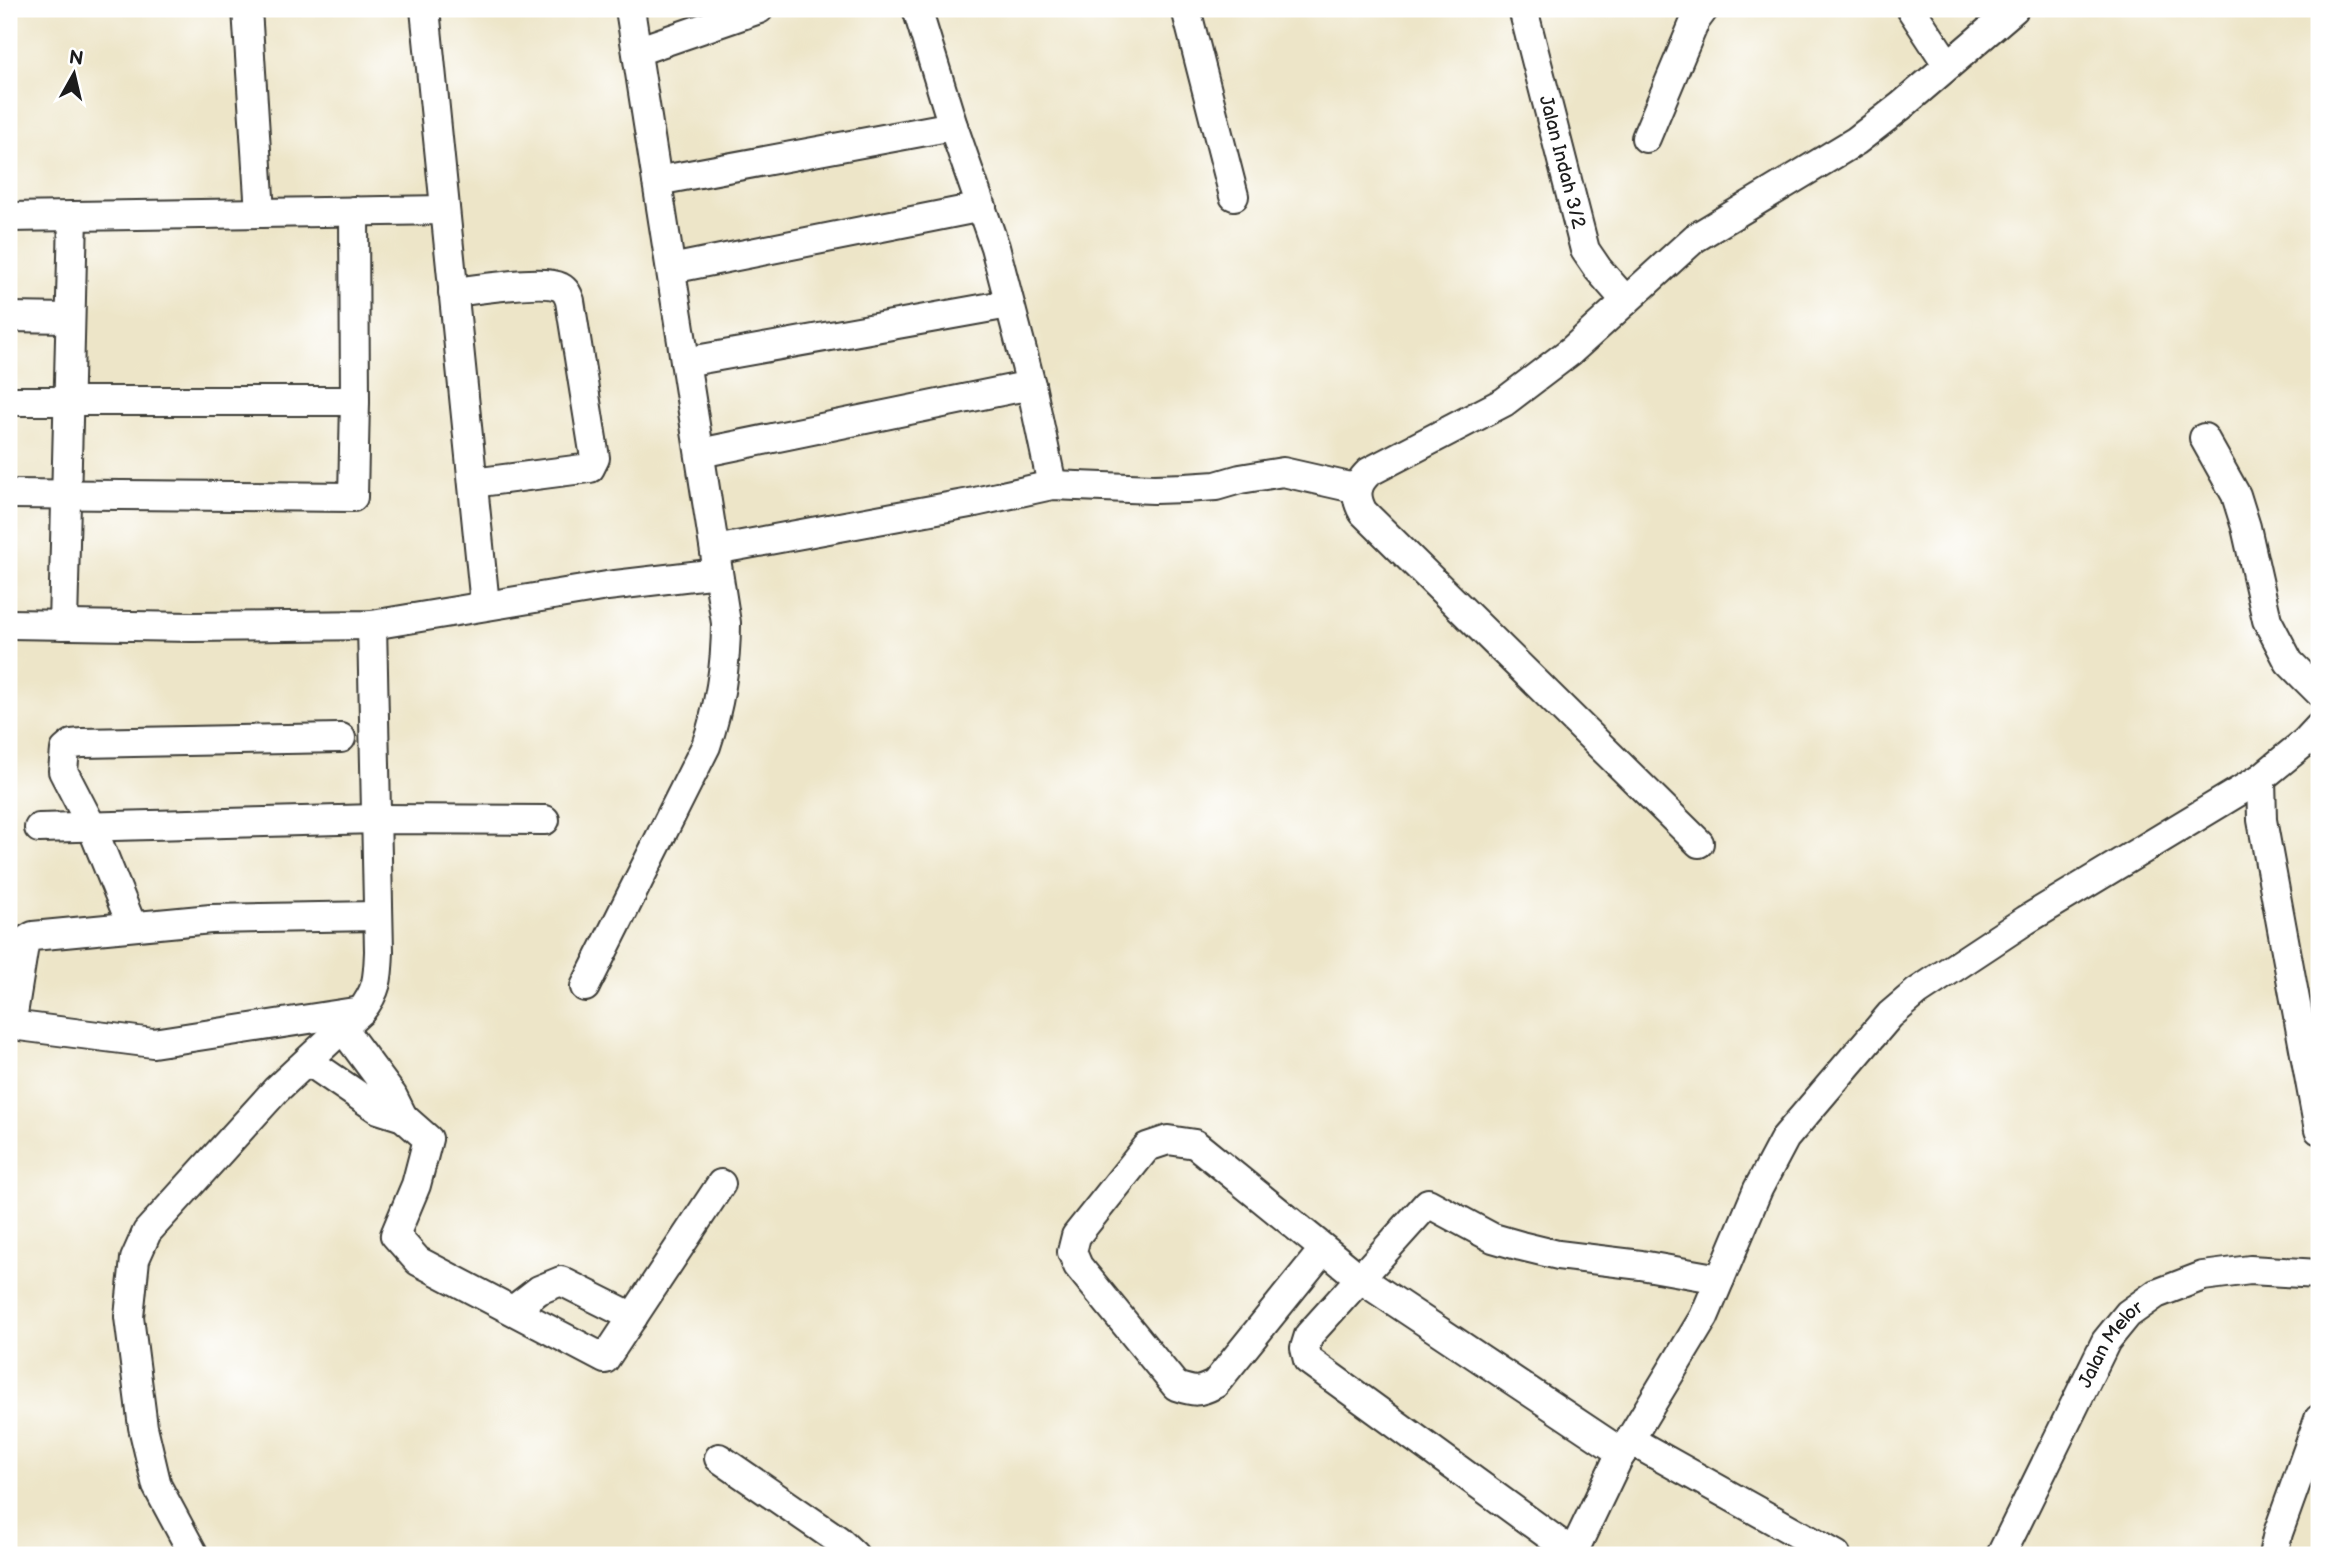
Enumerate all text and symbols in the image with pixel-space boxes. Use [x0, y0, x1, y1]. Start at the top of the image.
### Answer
north arrow [38, 38, 108, 108]
text: N [67, 46, 85, 71]
street label: Jalan Indah 3/2 [1534, 93, 1591, 232]
street label: Jalan Melor [2073, 1295, 2148, 1392]

